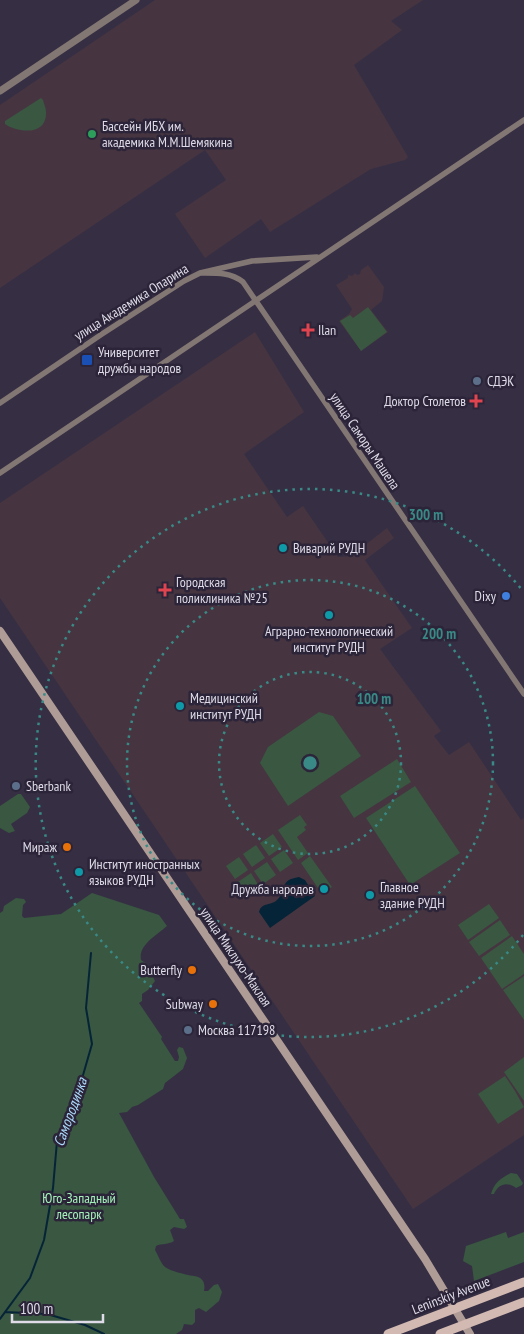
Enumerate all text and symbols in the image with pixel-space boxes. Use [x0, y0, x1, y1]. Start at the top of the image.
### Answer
place label: Бассейн ИБХ им. академика М.М.Шемякина [102, 117, 232, 151]
marker: Бассейн ИБХ им. академика М.М.Шемякина [86, 128, 98, 140]
street label: улица Академика Опарина [70, 260, 192, 344]
place label: Ilan [318, 321, 336, 339]
marker: Ilan [302, 324, 314, 336]
place label: Университет дружбы народов [98, 343, 181, 377]
marker: Университет дружбы народов [80, 353, 94, 367]
place label: СДЭК [487, 372, 514, 390]
marker: СДЭК [471, 375, 483, 387]
street label: улица Саморы Машела [326, 389, 404, 493]
place label: Доктор Столетов [384, 392, 466, 410]
marker: Доктор Столетов [470, 395, 482, 407]
text: 300 m [409, 505, 443, 524]
place label: Виварий РУДН [293, 539, 365, 557]
marker: Виварий РУДН [277, 542, 289, 554]
place label: Городская поликлиника №25 [176, 573, 268, 607]
marker: Городская поликлиника №25 [158, 583, 172, 597]
place label: Dixy [475, 587, 497, 605]
marker: Dixy [500, 590, 512, 602]
marker: Аграрно-технологический институт РУДН [323, 609, 335, 621]
place label: Аграрно-технологический институт РУДН [265, 622, 393, 656]
text: 200 m [422, 624, 456, 643]
place label: Медицинский институт РУДН [190, 689, 262, 723]
text: 100 m [357, 689, 391, 708]
marker: Медицинский институт РУДН [174, 700, 186, 712]
centre of rings [301, 754, 319, 772]
place label: Sberbank [26, 777, 72, 795]
marker: Sberbank [10, 780, 22, 792]
place label: Мираж [23, 838, 57, 856]
marker: Мираж [61, 841, 73, 853]
place label: Институт иностранных языков РУДН [89, 855, 200, 889]
marker: Институт иностранных языков РУДН [73, 866, 85, 878]
place label: Главное здание РУДН [380, 878, 445, 912]
place label: Дружба народов [231, 880, 314, 898]
marker: Дружба народов [318, 883, 330, 895]
marker: Главное здание РУДН [364, 889, 376, 901]
street label: улица Миклухо-Маклая [196, 904, 276, 1010]
place label: Butterfly [140, 961, 183, 979]
marker: Butterfly [186, 964, 198, 976]
place label: Subway [166, 995, 204, 1013]
marker: Subway [207, 998, 219, 1010]
place label: Москва 117198 [198, 1021, 275, 1039]
marker: Москва 117198 [182, 1024, 194, 1036]
water label: Самородинка [49, 1074, 92, 1149]
park label: Юго-Западный лесопарк [42, 1189, 116, 1223]
street label: Leninskiy Avenue [409, 1272, 493, 1318]
scale bar [12, 1292, 104, 1324]
text: 100 m [20, 1299, 53, 1318]

